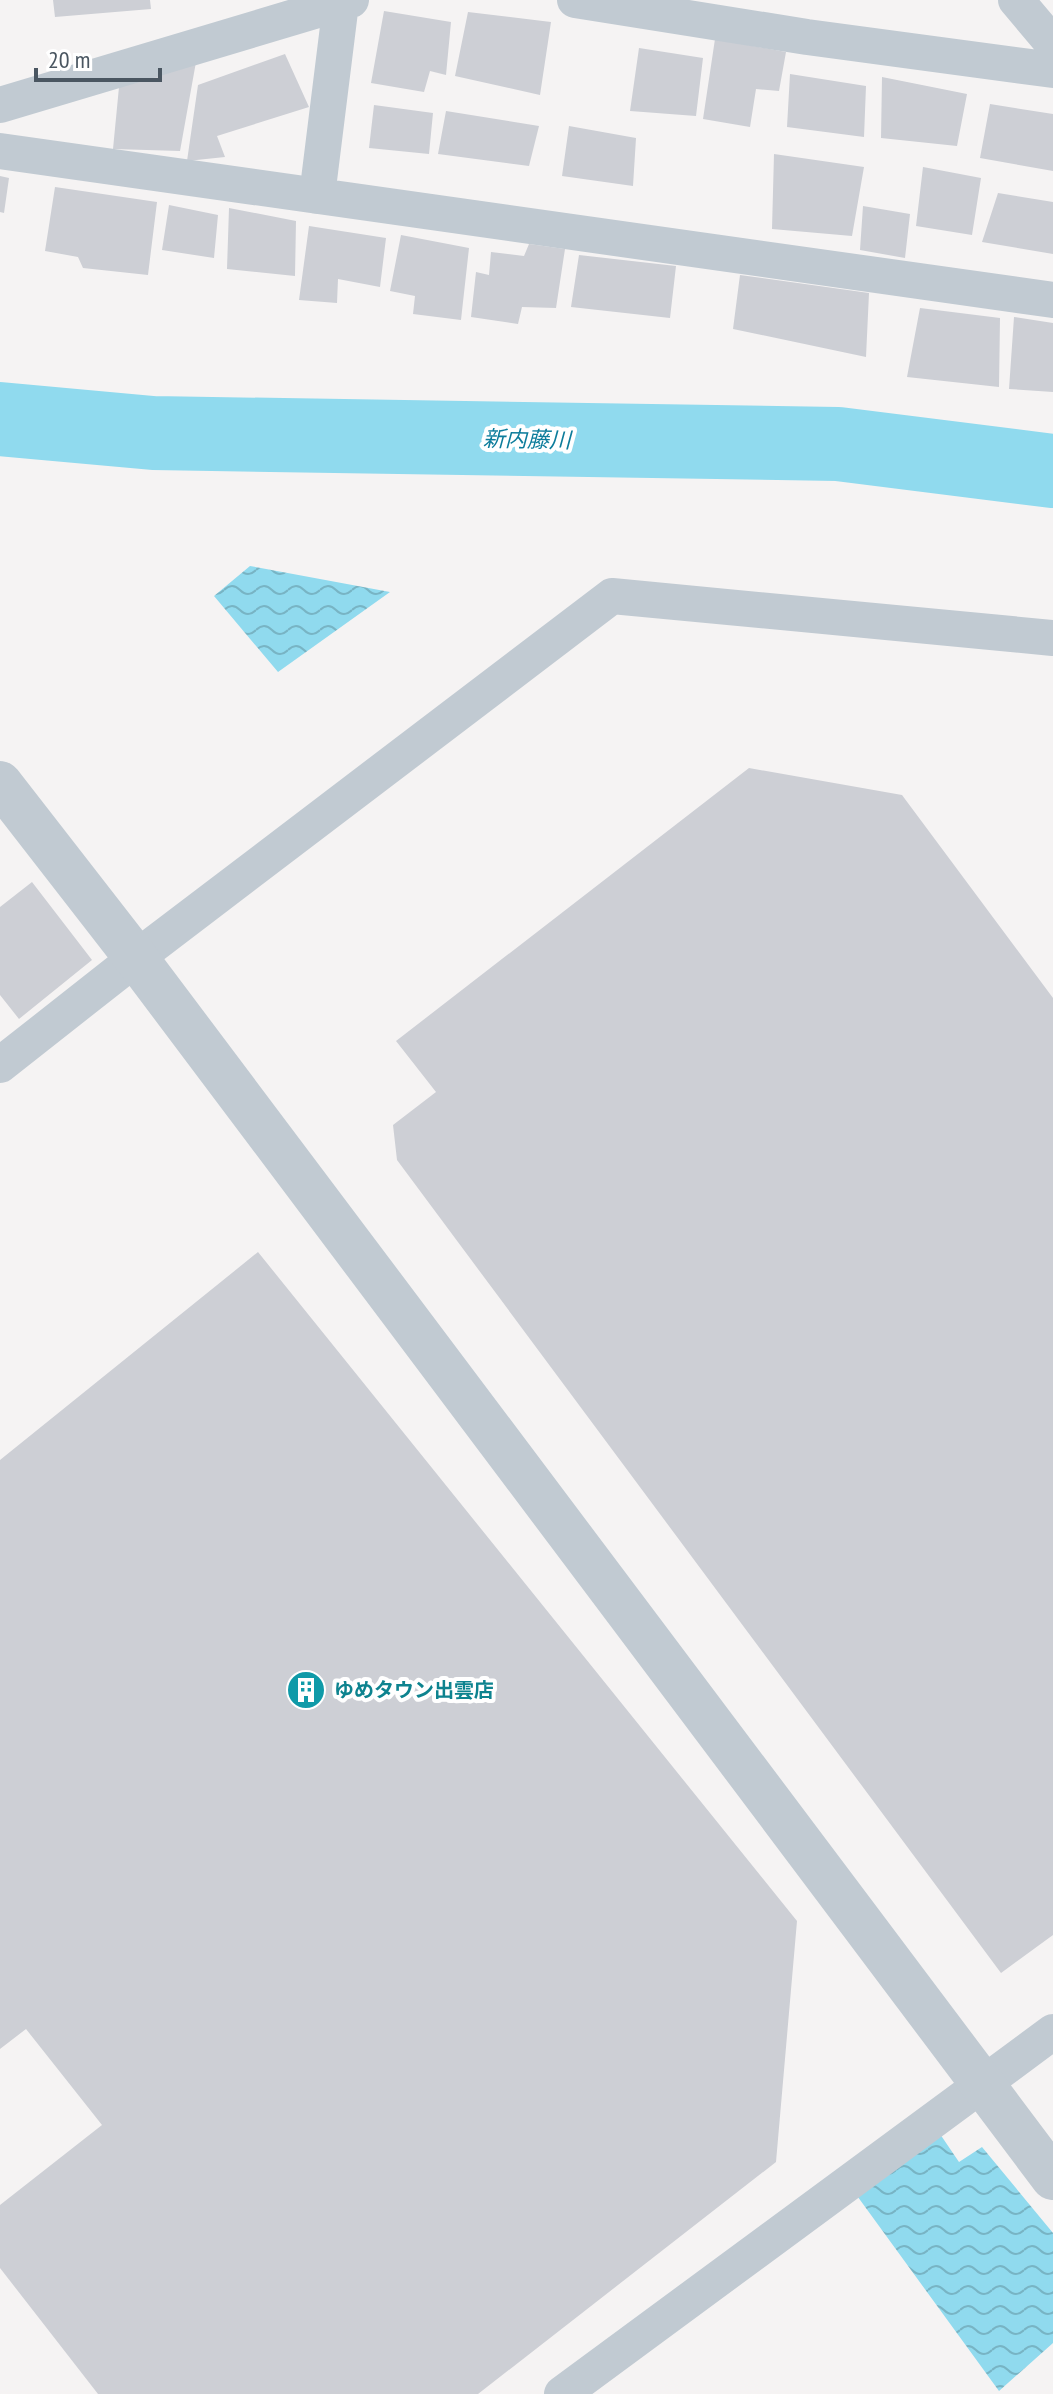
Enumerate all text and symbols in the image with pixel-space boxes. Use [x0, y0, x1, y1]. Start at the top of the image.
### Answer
scale bar [36, 32, 160, 82]
text: 20 m [48, 44, 90, 75]
water label: 新内藤川 [483, 424, 573, 454]
building icon: ゆめタウン出雲店 [285, 1669, 327, 1711]
place label: ゆめタウン出雲店 [334, 1677, 494, 1703]

